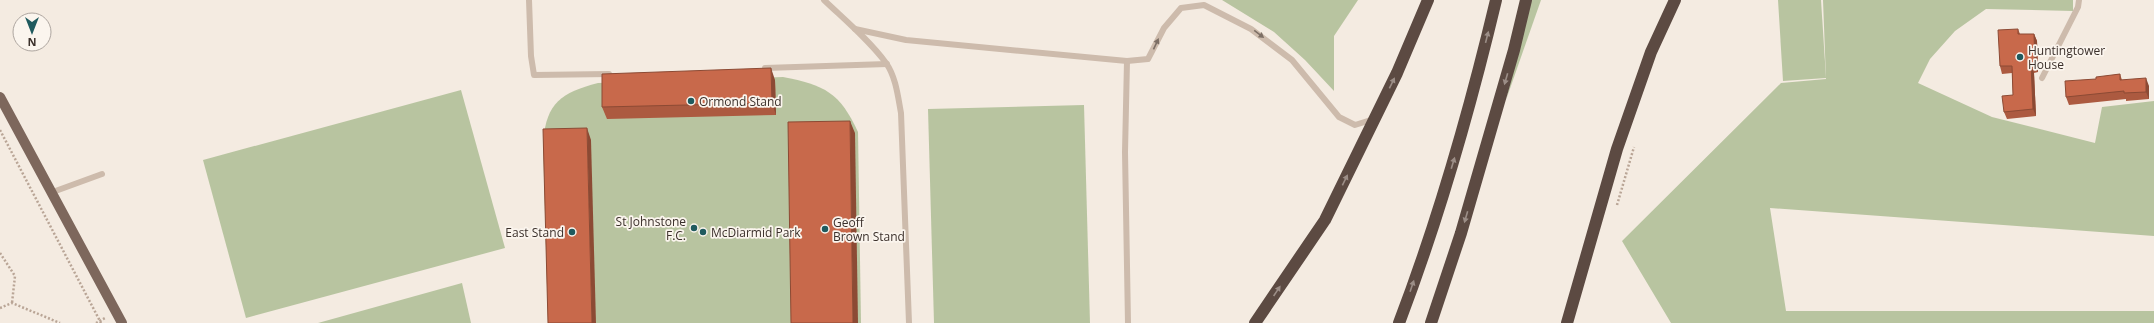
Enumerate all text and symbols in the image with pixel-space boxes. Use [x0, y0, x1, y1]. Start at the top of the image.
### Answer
north arrow [12, 12, 52, 52]
one-way arrow [1253, 30, 1264, 39]
one-way arrow [1484, 31, 1490, 44]
text: N [28, 35, 36, 50]
one-way arrow [1153, 38, 1159, 49]
place label: Huntingtower House [2028, 42, 2105, 73]
marker: Huntingtower House [2015, 52, 2025, 62]
one-way arrow [1503, 73, 1509, 85]
one-way arrow [1389, 78, 1395, 89]
place label: Ormond Stand [699, 93, 782, 110]
marker: Ormond Stand [686, 96, 696, 106]
one-way arrow [1450, 157, 1456, 169]
one-way arrow [1341, 174, 1348, 186]
one-way arrow [1463, 211, 1469, 223]
place label: St Johnstone F.C. [616, 213, 686, 244]
place label: Geoff Brown Stand [833, 214, 905, 245]
marker: St Johnstone F.C. [689, 223, 699, 233]
place label: East Stand [505, 224, 564, 241]
place label: McDiarmid Park [711, 224, 801, 241]
marker: Geoff Brown Stand [820, 224, 830, 234]
marker: East Stand [567, 227, 577, 237]
marker: McDiarmid Park [698, 227, 708, 237]
one-way arrow [1409, 280, 1415, 292]
one-way arrow [1273, 285, 1281, 296]

